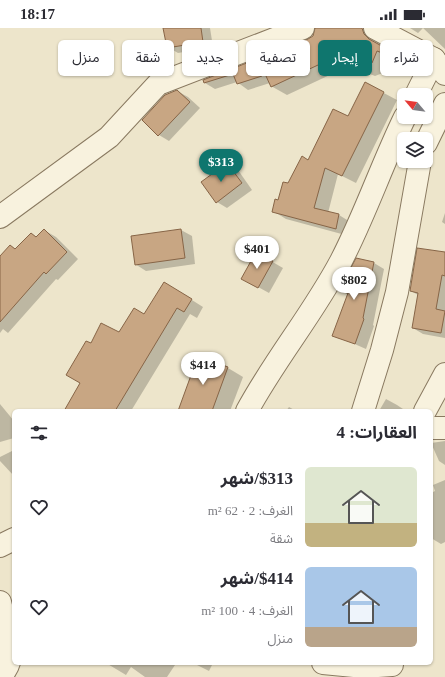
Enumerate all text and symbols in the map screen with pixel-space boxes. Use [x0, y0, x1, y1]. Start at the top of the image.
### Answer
text: 18:17 [20, 6, 55, 22]
chip: منزل [58, 40, 114, 76]
chip: شقة [122, 40, 174, 76]
chip: جديد [182, 40, 238, 76]
chip: تصفية [246, 40, 310, 76]
chip: إيجار [318, 40, 372, 76]
chip: شراء [380, 40, 433, 76]
north arrow [397, 88, 433, 124]
map controls [397, 88, 433, 168]
button: layers [397, 132, 433, 168]
pin: $313 [197, 149, 245, 183]
text: $313 [208, 154, 234, 169]
pin: $401 [233, 236, 281, 270]
text: $401 [244, 241, 270, 256]
pin: $802 [330, 267, 378, 301]
text: $802 [341, 272, 367, 287]
pin: $414 [179, 352, 227, 386]
text: $414 [190, 357, 216, 372]
icon: filters [28, 422, 50, 444]
text: العقارات: 4 [337, 423, 417, 442]
text: $313/شهر [221, 469, 293, 488]
icon: home [337, 483, 385, 531]
icon: heart [28, 496, 50, 518]
text: الغرف: 2 · 62 m² [208, 503, 293, 518]
text: شقة [270, 531, 293, 546]
text: $414/شهر [221, 569, 293, 588]
icon: home [337, 583, 385, 631]
icon: heart [28, 596, 50, 618]
text: الغرف: 4 · 100 m² [201, 603, 293, 618]
text: منزل [268, 631, 293, 646]

